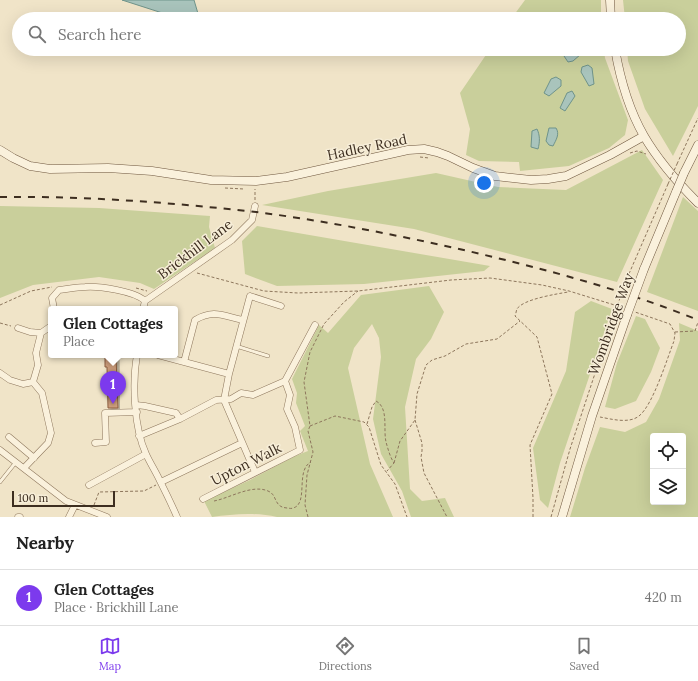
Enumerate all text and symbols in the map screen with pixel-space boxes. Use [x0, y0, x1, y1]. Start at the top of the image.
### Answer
search box [12, 12, 686, 56]
icon: search [26, 23, 48, 45]
text: Search here [58, 25, 141, 44]
street label: Hadley Road [325, 130, 409, 164]
your location [474, 173, 494, 193]
street label: Brickhill Lane [154, 215, 236, 283]
street label: Wombridge Way [584, 270, 638, 378]
popup [48, 306, 178, 358]
text: Glen Cottages [63, 314, 163, 333]
text: Place [63, 333, 95, 350]
pin: 1 [100, 371, 126, 404]
map controls [650, 433, 686, 505]
button: locate [650, 433, 686, 469]
street label: Upton Walk [208, 438, 285, 489]
button: layers [650, 469, 686, 505]
scale bar [12, 489, 115, 508]
text: 100 m [18, 491, 48, 505]
text: Nearby [16, 532, 74, 554]
text: Glen Cottages [54, 580, 154, 599]
text: 1 [26, 589, 32, 606]
text: 420 m [645, 589, 682, 606]
text: Place · Brickhill Lane [54, 599, 179, 616]
tab: Map [99, 635, 121, 673]
tab: Directions [319, 635, 372, 673]
tab: Saved [569, 635, 599, 673]

